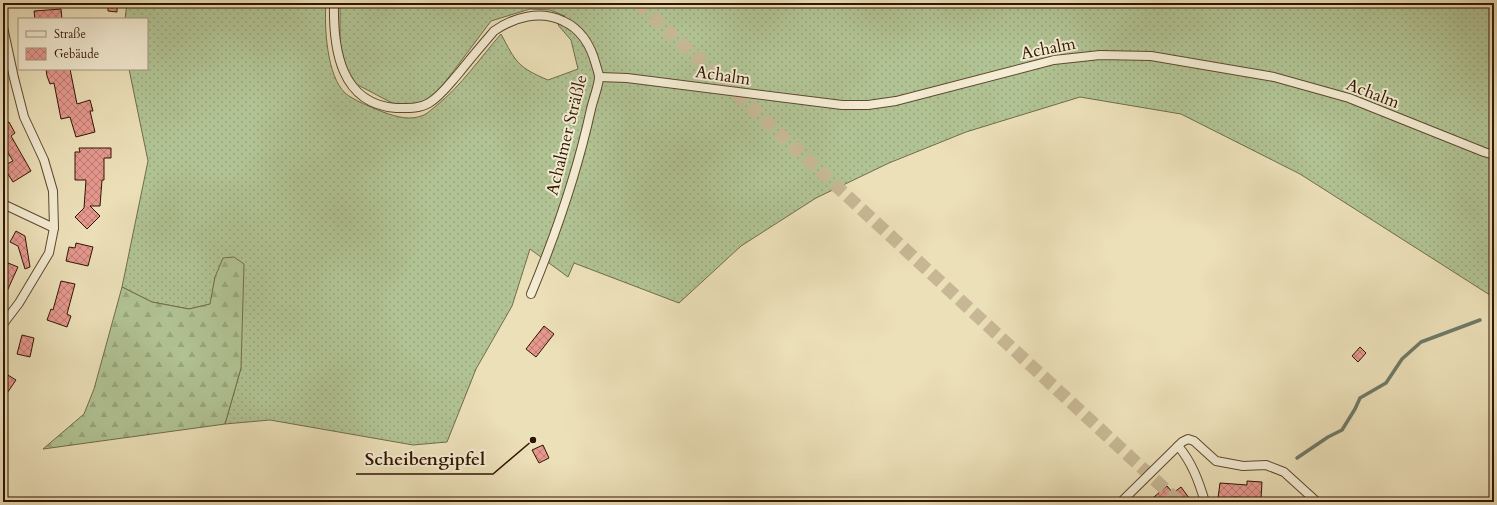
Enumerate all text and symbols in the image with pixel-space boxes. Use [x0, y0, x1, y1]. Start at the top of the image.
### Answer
legend [18, 18, 148, 70]
text: Straße [54, 26, 86, 42]
street label: Achalm [1019, 32, 1078, 65]
text: Gebäude [54, 46, 99, 62]
street label: Achalm [694, 60, 752, 91]
street label: Achalmer Sträßle [540, 72, 593, 198]
street label: Achalm [1343, 73, 1403, 114]
callout: Scheibengipfel [356, 444, 493, 474]
text: Scheibengipfel [365, 447, 485, 472]

